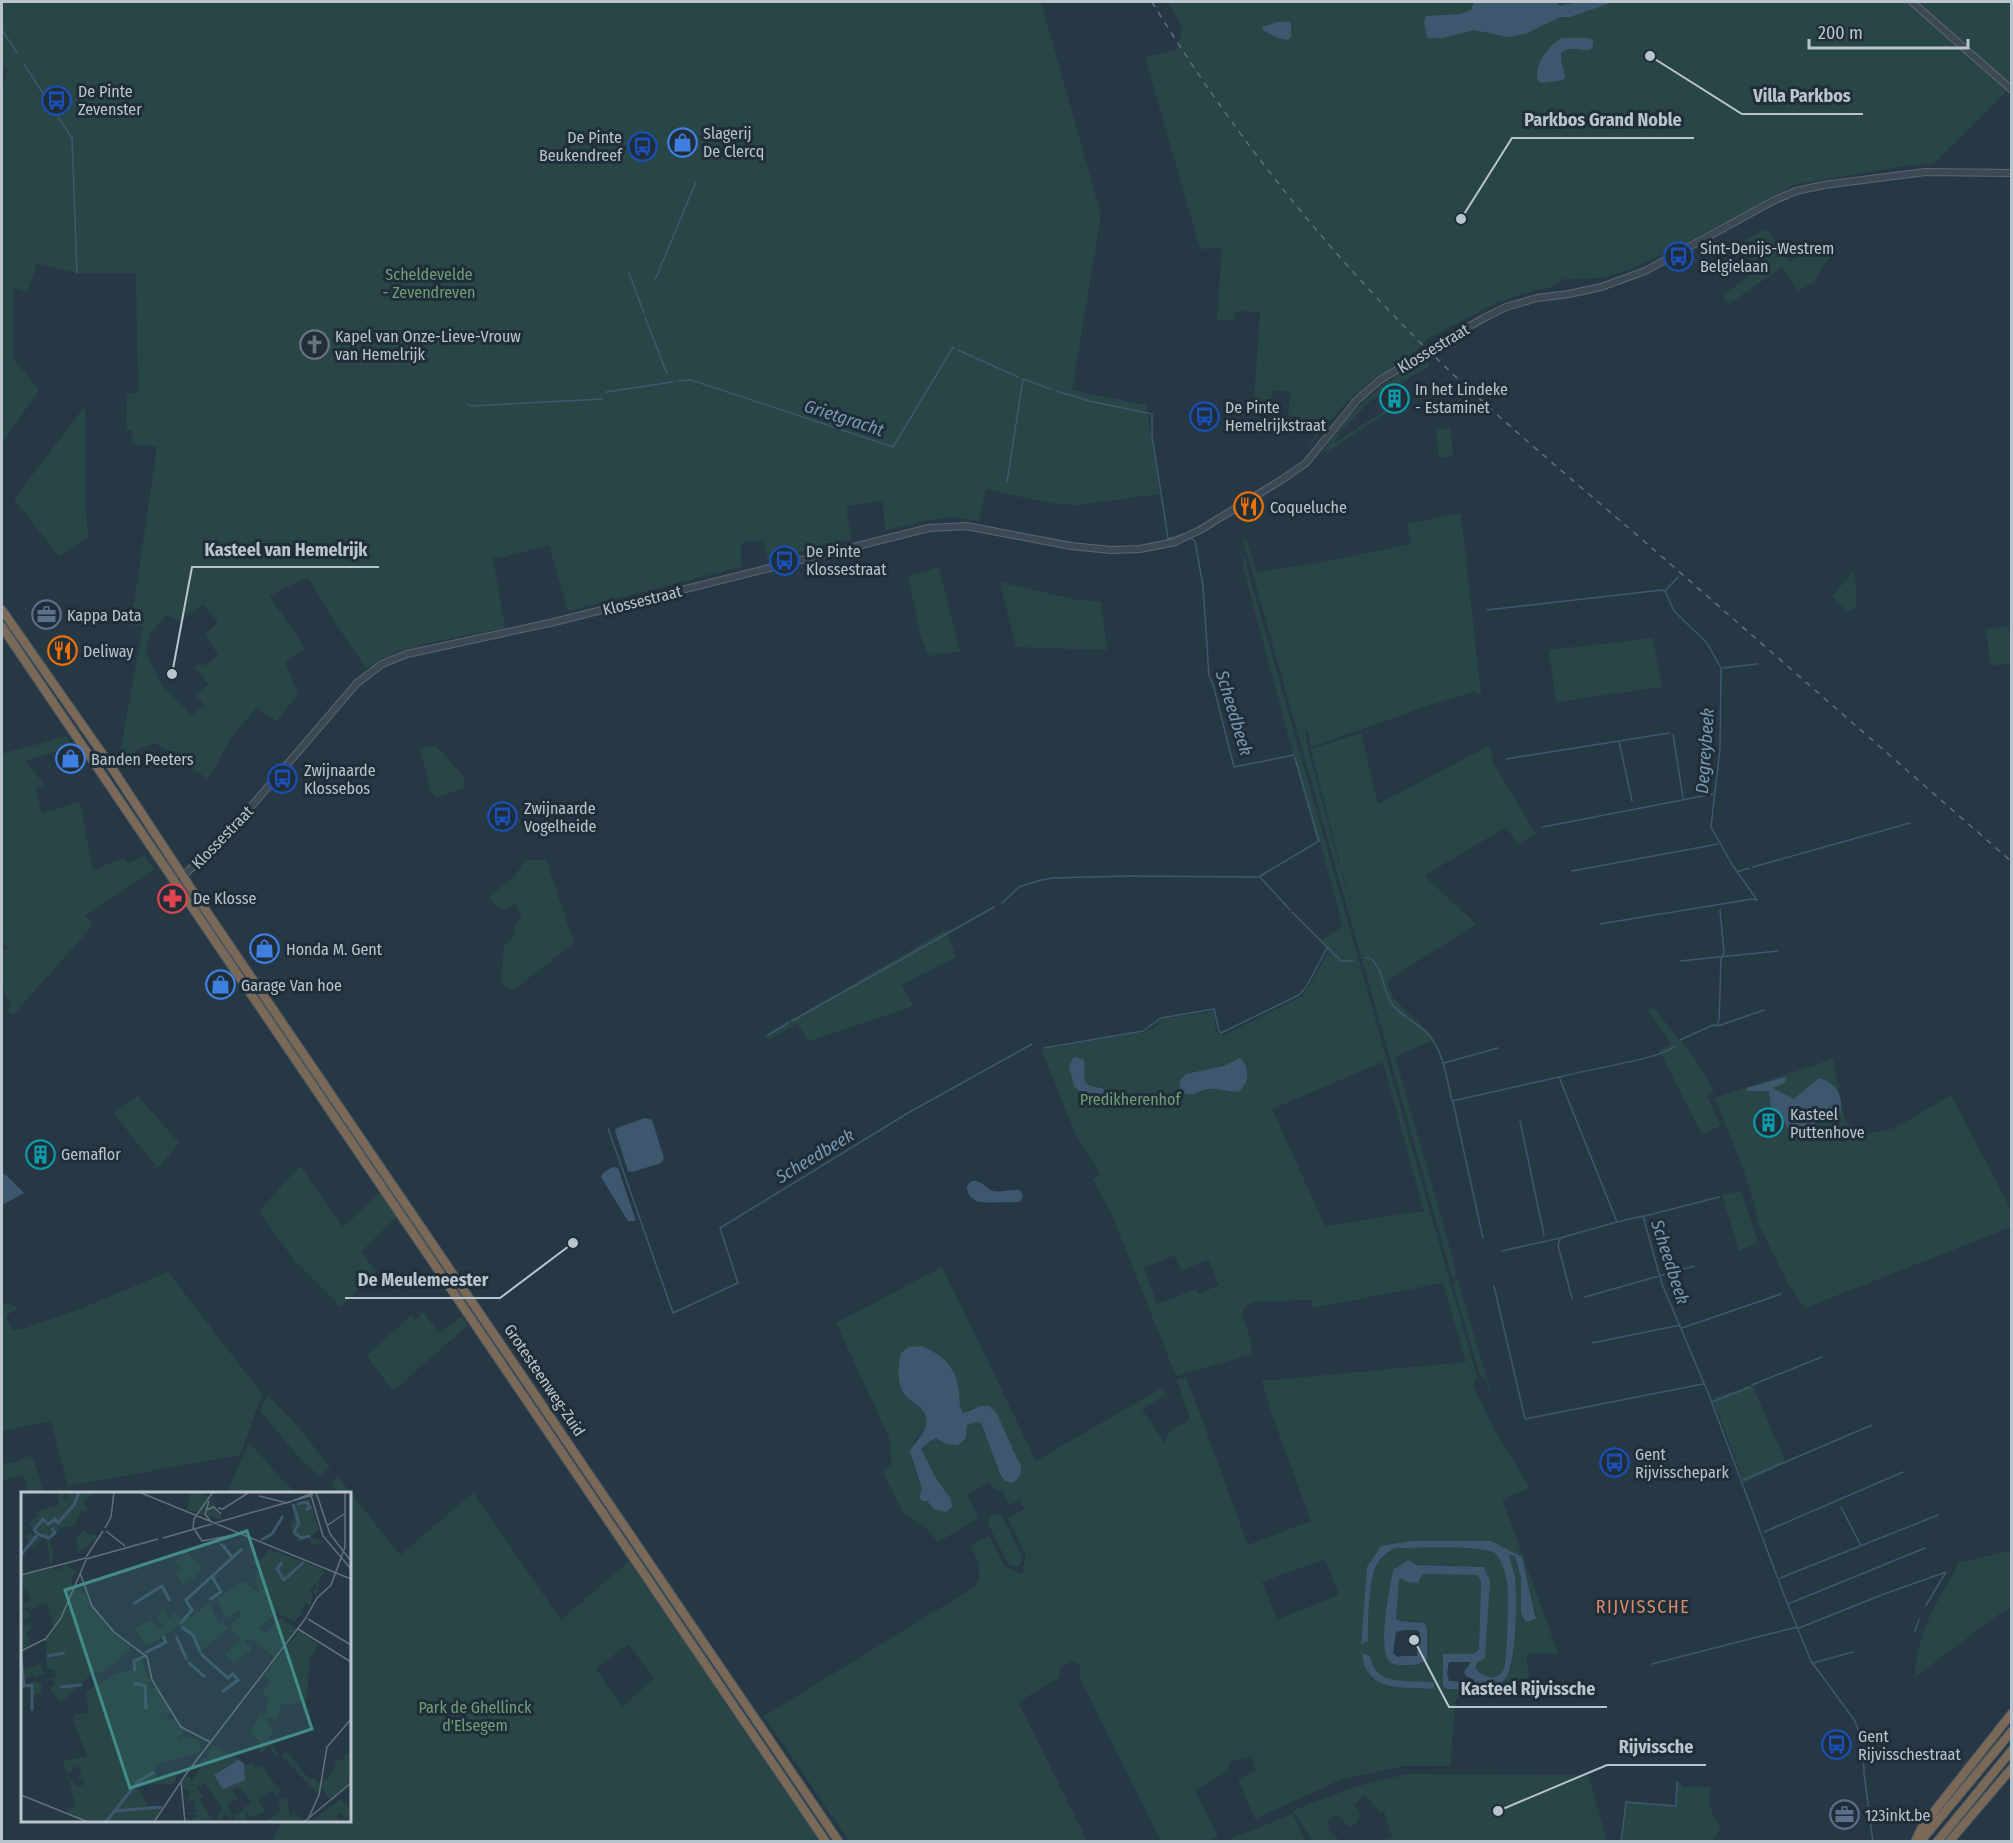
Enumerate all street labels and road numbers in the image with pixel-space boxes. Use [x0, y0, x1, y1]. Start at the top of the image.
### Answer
street label: Klossestraat [1394, 319, 1473, 377]
street label: Klossestraat [601, 581, 684, 619]
street label: Klossestraat [188, 801, 258, 873]
street label: Grotesteenweg-Zuid [500, 1321, 589, 1440]

